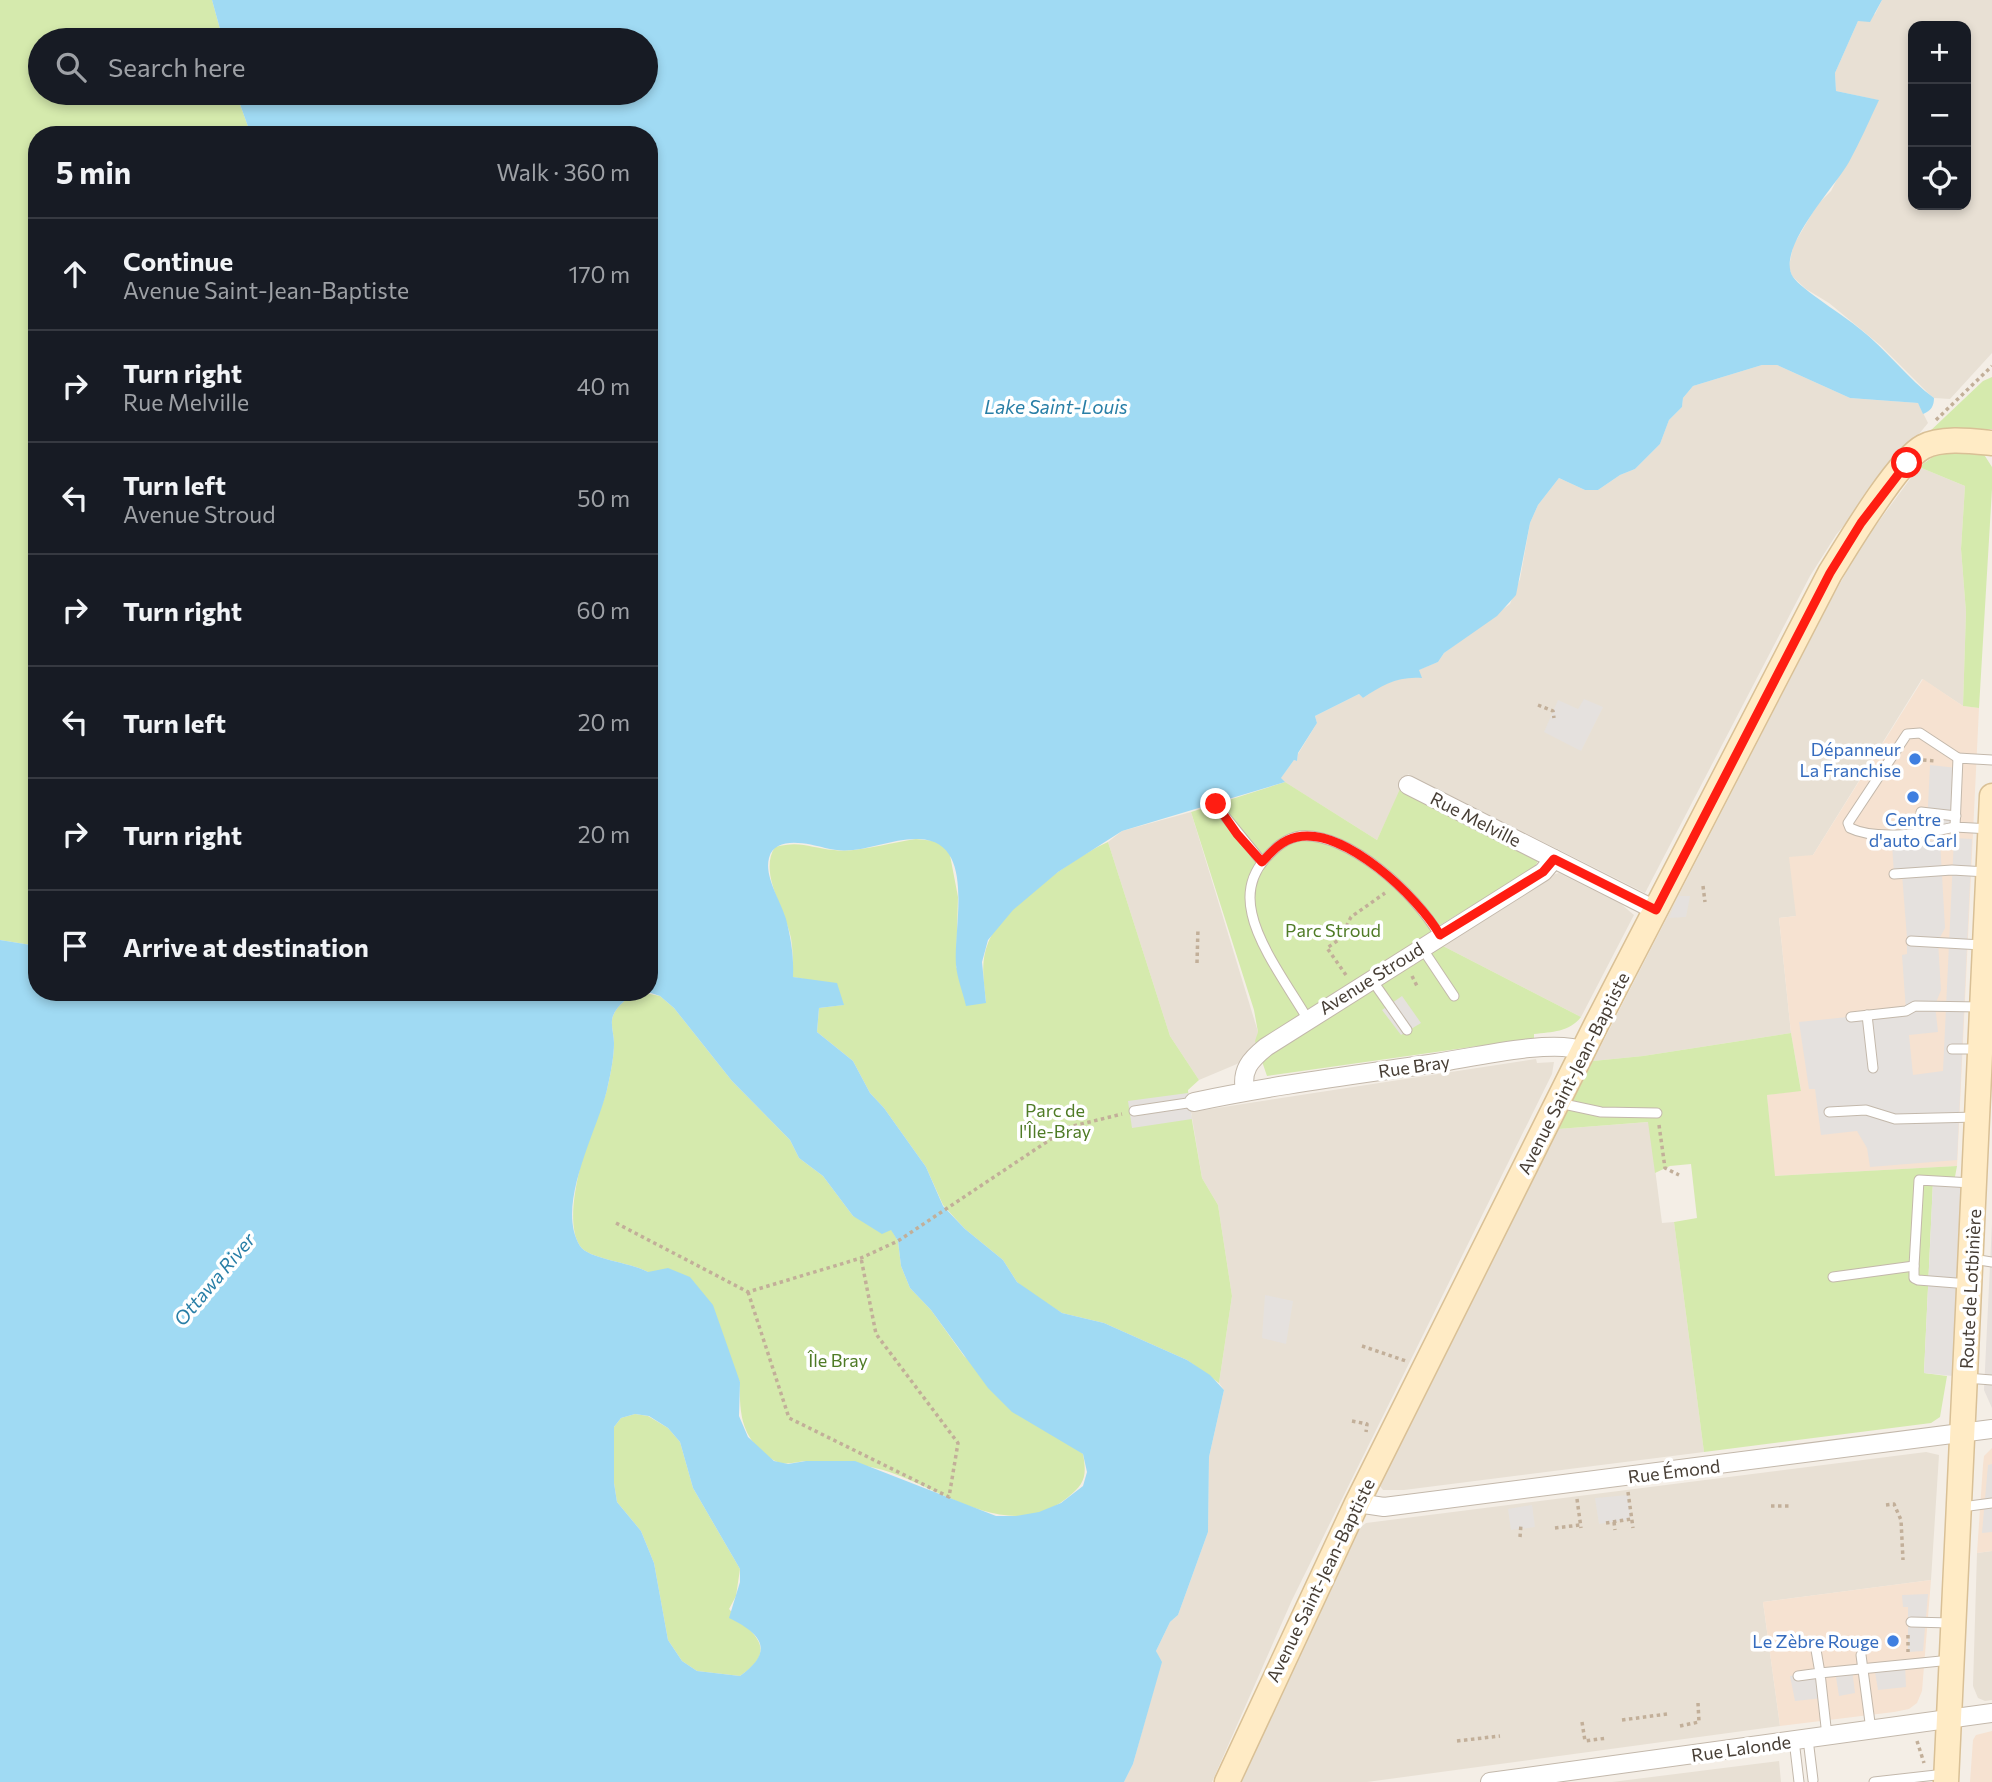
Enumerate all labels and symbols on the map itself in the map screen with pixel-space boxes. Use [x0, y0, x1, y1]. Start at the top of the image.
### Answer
water label: Lake Saint-Louis [984, 395, 1128, 418]
route start [1891, 447, 1922, 478]
place label: Dépanneur La Franchise [1800, 738, 1901, 781]
marker: Dépanneur La Franchise [1907, 751, 1923, 767]
street label: Rue Melville [1427, 787, 1525, 851]
route end [1200, 788, 1231, 819]
marker: Centre d'auto Carl [1905, 789, 1921, 805]
place label: Centre d'auto Carl [1869, 808, 1957, 851]
park label: Parc Stroud [1285, 919, 1381, 941]
street label: Avenue Stroud [1315, 937, 1427, 1019]
street label: Avenue Saint-Jean-Baptiste [1512, 968, 1634, 1178]
street label: Rue Bray [1377, 1050, 1451, 1082]
park label: Parc de l'Île-Bray [1019, 1099, 1091, 1142]
street label: Route de Lotbinière [1955, 1208, 1985, 1370]
water label: Ottawa River [169, 1227, 260, 1330]
park label: Île Bray [807, 1349, 868, 1371]
street label: Rue Émond [1627, 1454, 1721, 1488]
street label: Avenue Saint-Jean-Baptiste [1261, 1475, 1379, 1685]
place label: Le Zèbre Rouge [1752, 1630, 1879, 1652]
marker: Le Zèbre Rouge [1885, 1633, 1901, 1649]
street label: Rue Lalonde [1690, 1730, 1792, 1766]

